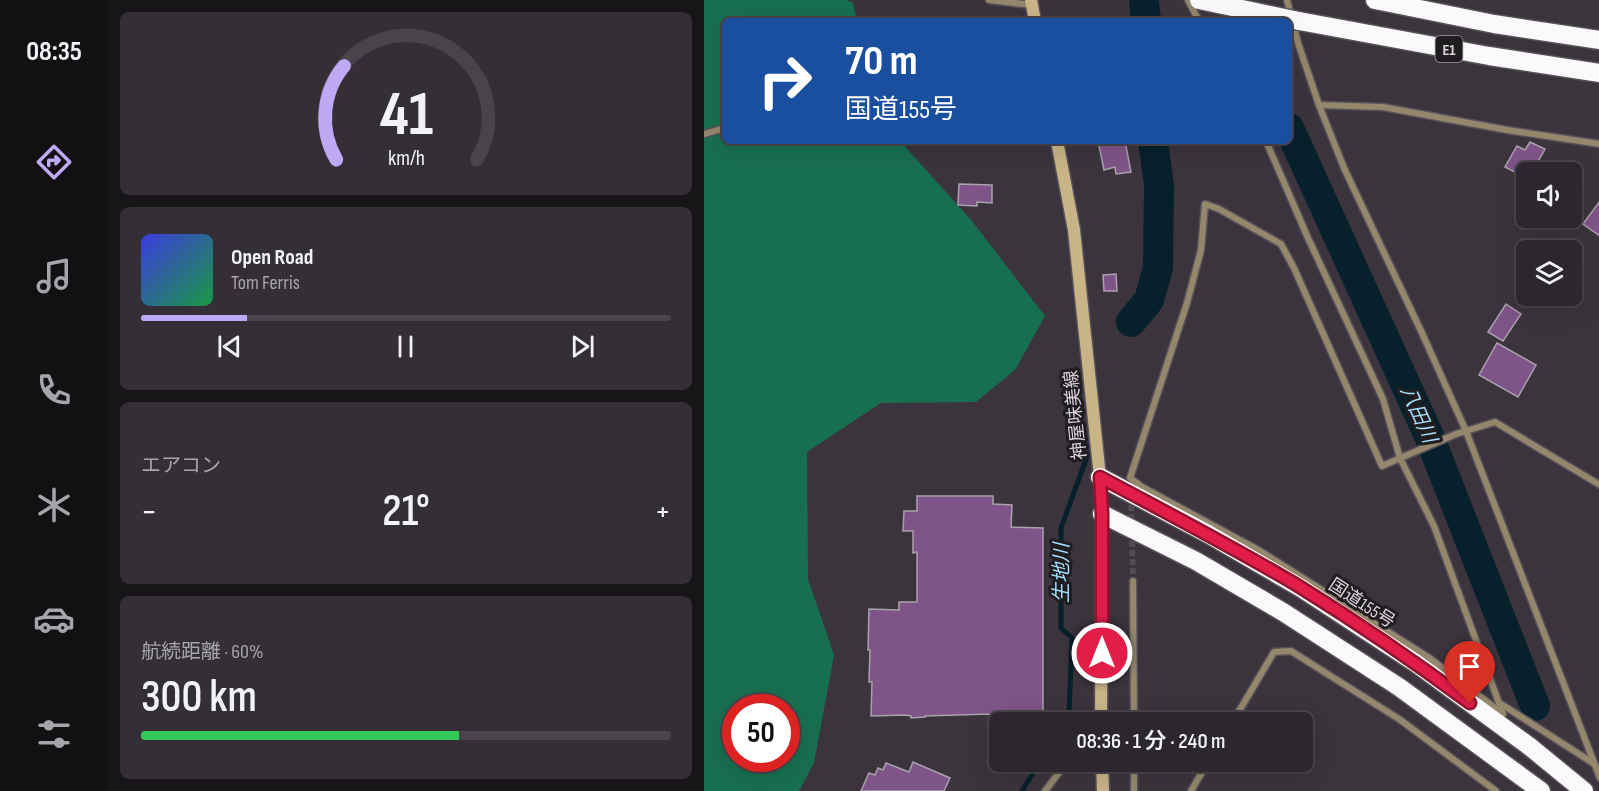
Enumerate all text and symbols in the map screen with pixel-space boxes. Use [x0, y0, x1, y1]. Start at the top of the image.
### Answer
text: 08:35 [26, 36, 82, 68]
text: 70 m [845, 36, 918, 87]
road number: E1 [1436, 36, 1462, 62]
icon: right [746, 42, 824, 120]
text: 41 [379, 79, 433, 154]
text: 国道155号 [845, 94, 957, 126]
icon: directions [33, 141, 75, 183]
text: km/h [387, 147, 425, 172]
map controls [1516, 162, 1582, 306]
button: sound [1516, 162, 1582, 228]
button: layers [1516, 240, 1582, 306]
text: Open Road [231, 244, 313, 271]
icon: music [33, 255, 75, 297]
text: Tom Ferris [231, 271, 300, 295]
icon: previous [213, 330, 246, 363]
icon: pause [389, 330, 422, 363]
icon: next [566, 330, 599, 363]
icon: phone [33, 369, 75, 411]
street label: 神屋味美線 [1060, 369, 1091, 461]
water label: 八田川 [1395, 382, 1442, 449]
text: エアコン [141, 454, 221, 478]
icon: climate [33, 484, 75, 526]
text: 21° [382, 484, 430, 539]
text: − [141, 492, 157, 532]
text: + [655, 492, 671, 532]
water label: 生地川 [1050, 541, 1074, 603]
street label: 国道155号 [1325, 574, 1399, 633]
icon: car [33, 598, 75, 640]
position arrow [1070, 621, 1134, 685]
text: 航続距離 · 60% [141, 640, 264, 664]
pin [1444, 641, 1495, 703]
icon: arrive [1453, 650, 1486, 683]
text: 300 km [141, 670, 257, 725]
speed limit sign: 50 [722, 694, 800, 772]
icon: filters [33, 713, 75, 755]
text: 08:36 · 1 分 · 240 m [1077, 728, 1225, 755]

